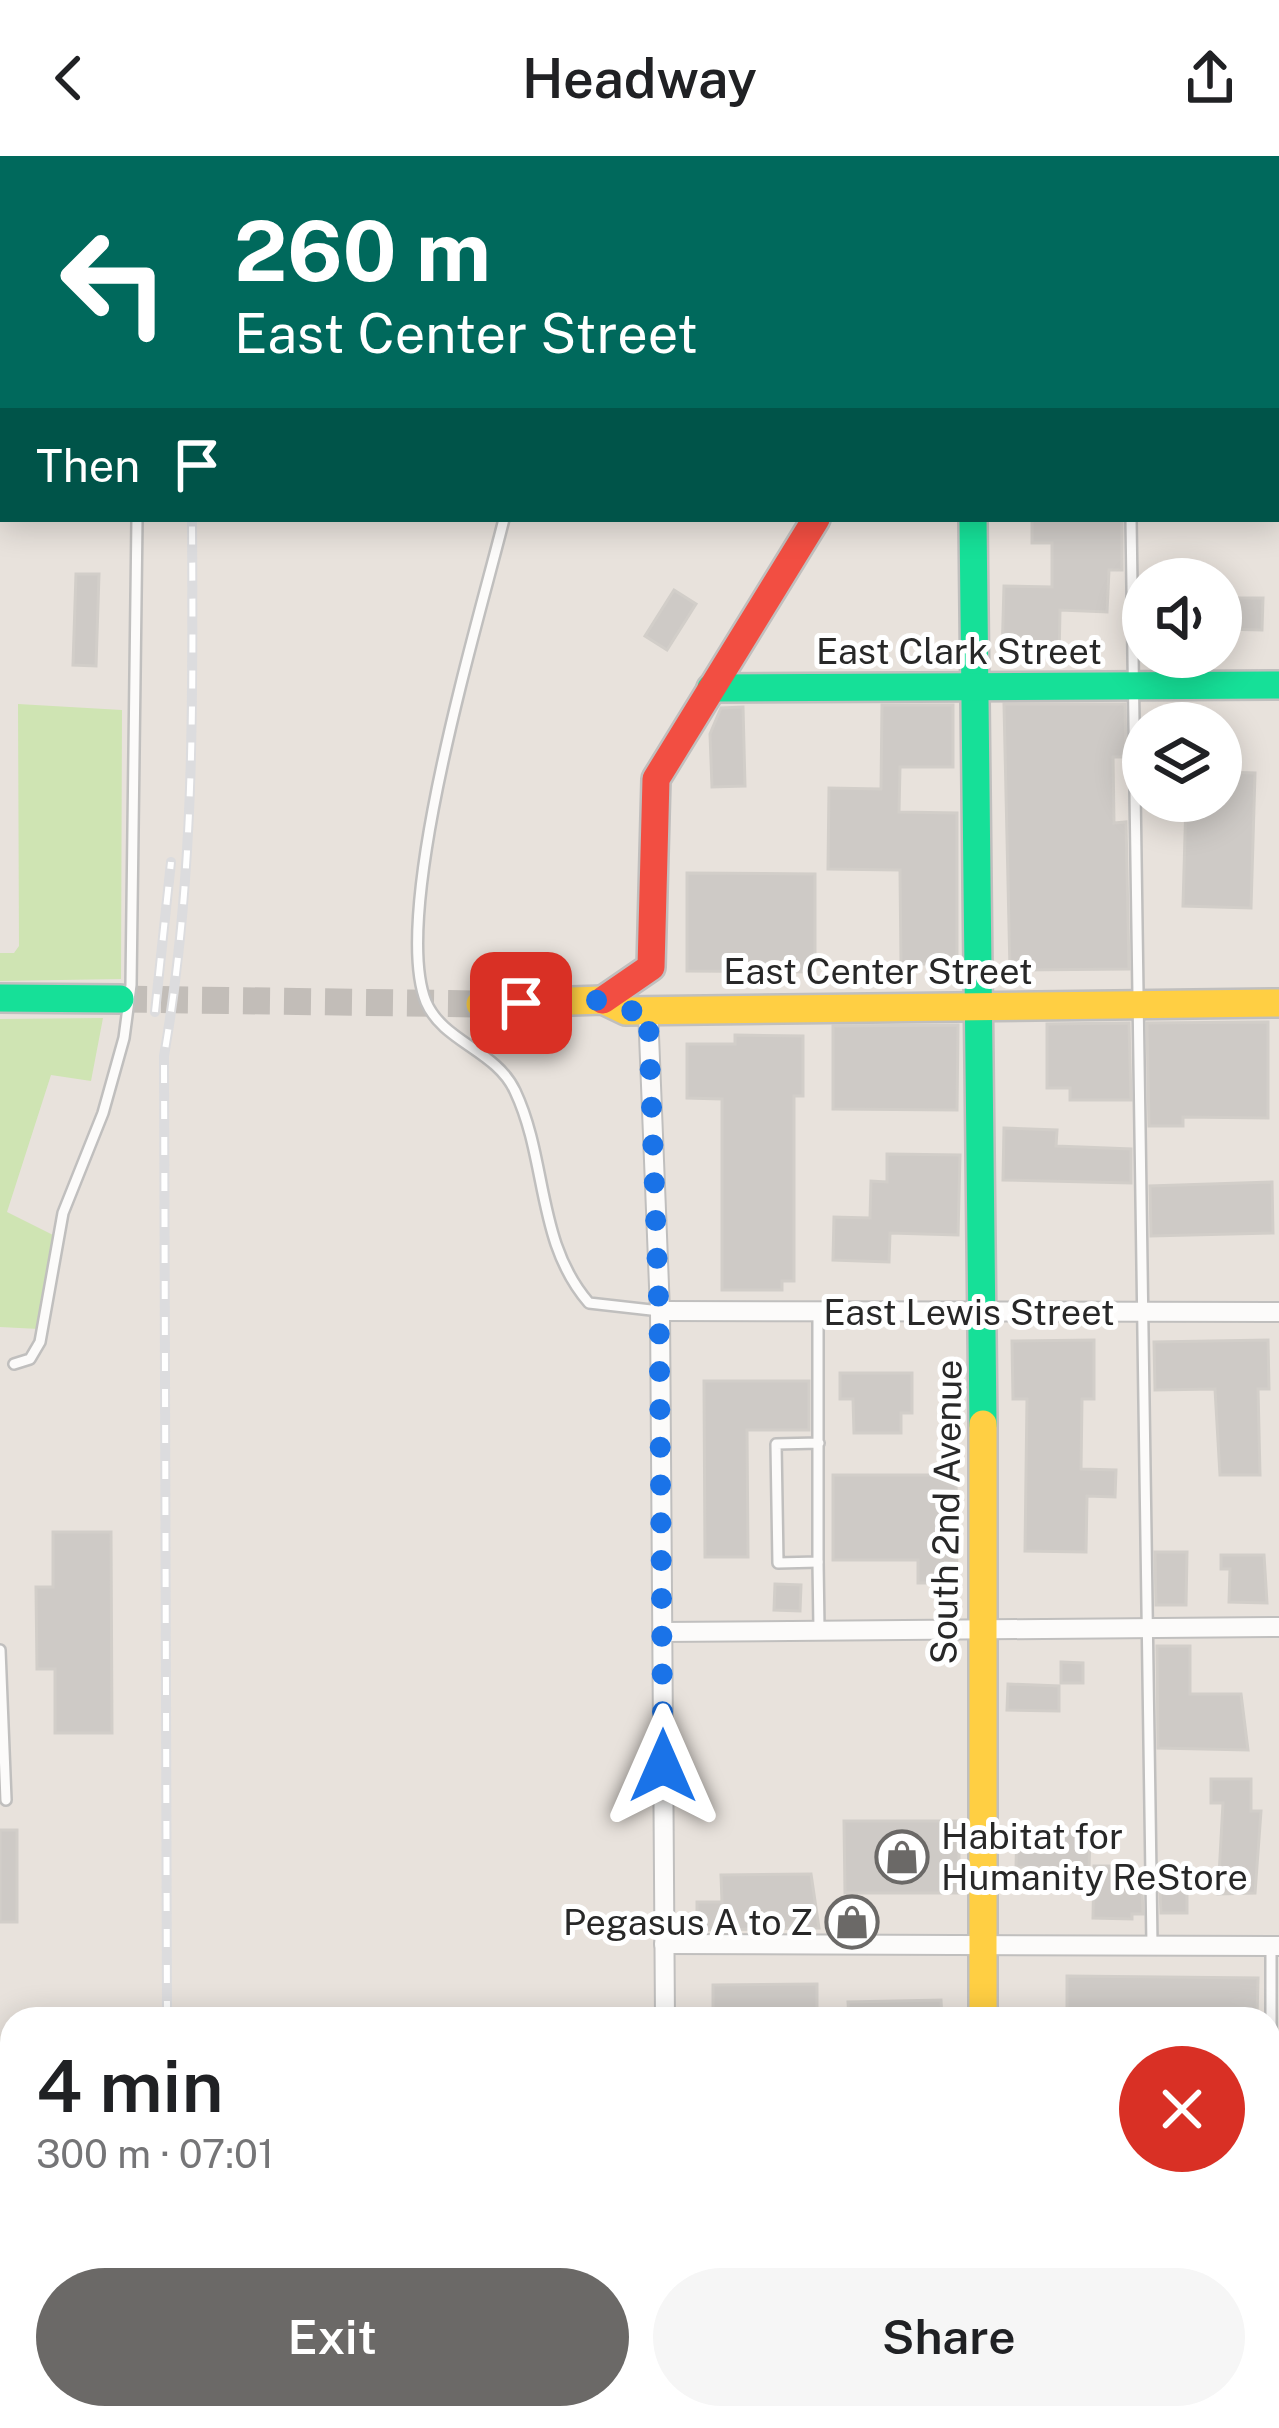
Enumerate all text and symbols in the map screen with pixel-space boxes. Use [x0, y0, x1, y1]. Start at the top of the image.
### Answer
icon: back [36, 45, 102, 111]
icon: share [1177, 45, 1243, 111]
text: Headway [522, 47, 757, 110]
text: 260 m [234, 201, 491, 300]
icon: left [36, 204, 192, 360]
text: East Center Street [234, 302, 698, 365]
icon: arrive [164, 432, 230, 498]
text: Then [36, 439, 140, 492]
map controls [1122, 558, 1242, 822]
button: sound [1122, 558, 1242, 678]
street label: East Clark Street [816, 630, 1102, 672]
button: layers [1122, 702, 1242, 822]
street label: East Center Street [723, 950, 1033, 992]
pin [470, 952, 572, 1054]
icon: arrive [488, 970, 554, 1036]
street label: East Lewis Street [823, 1291, 1115, 1333]
street label: South 2nd Avenue [922, 1359, 970, 1665]
position arrow [600, 1703, 726, 1829]
place label: Habitat for Humanity ReStore [941, 1815, 1248, 1898]
shop icon: Habitat for Humanity ReStore [874, 1829, 930, 1885]
shop icon: Pegasus A to Z [824, 1894, 880, 1950]
place label: Pegasus A to Z [563, 1901, 813, 1943]
text: 4 min [36, 2044, 224, 2128]
button: close [1119, 2046, 1245, 2172]
text: 300 m · 07:01 [36, 2131, 274, 2177]
button: Exit [36, 2268, 629, 2406]
button: Share [653, 2268, 1245, 2406]

